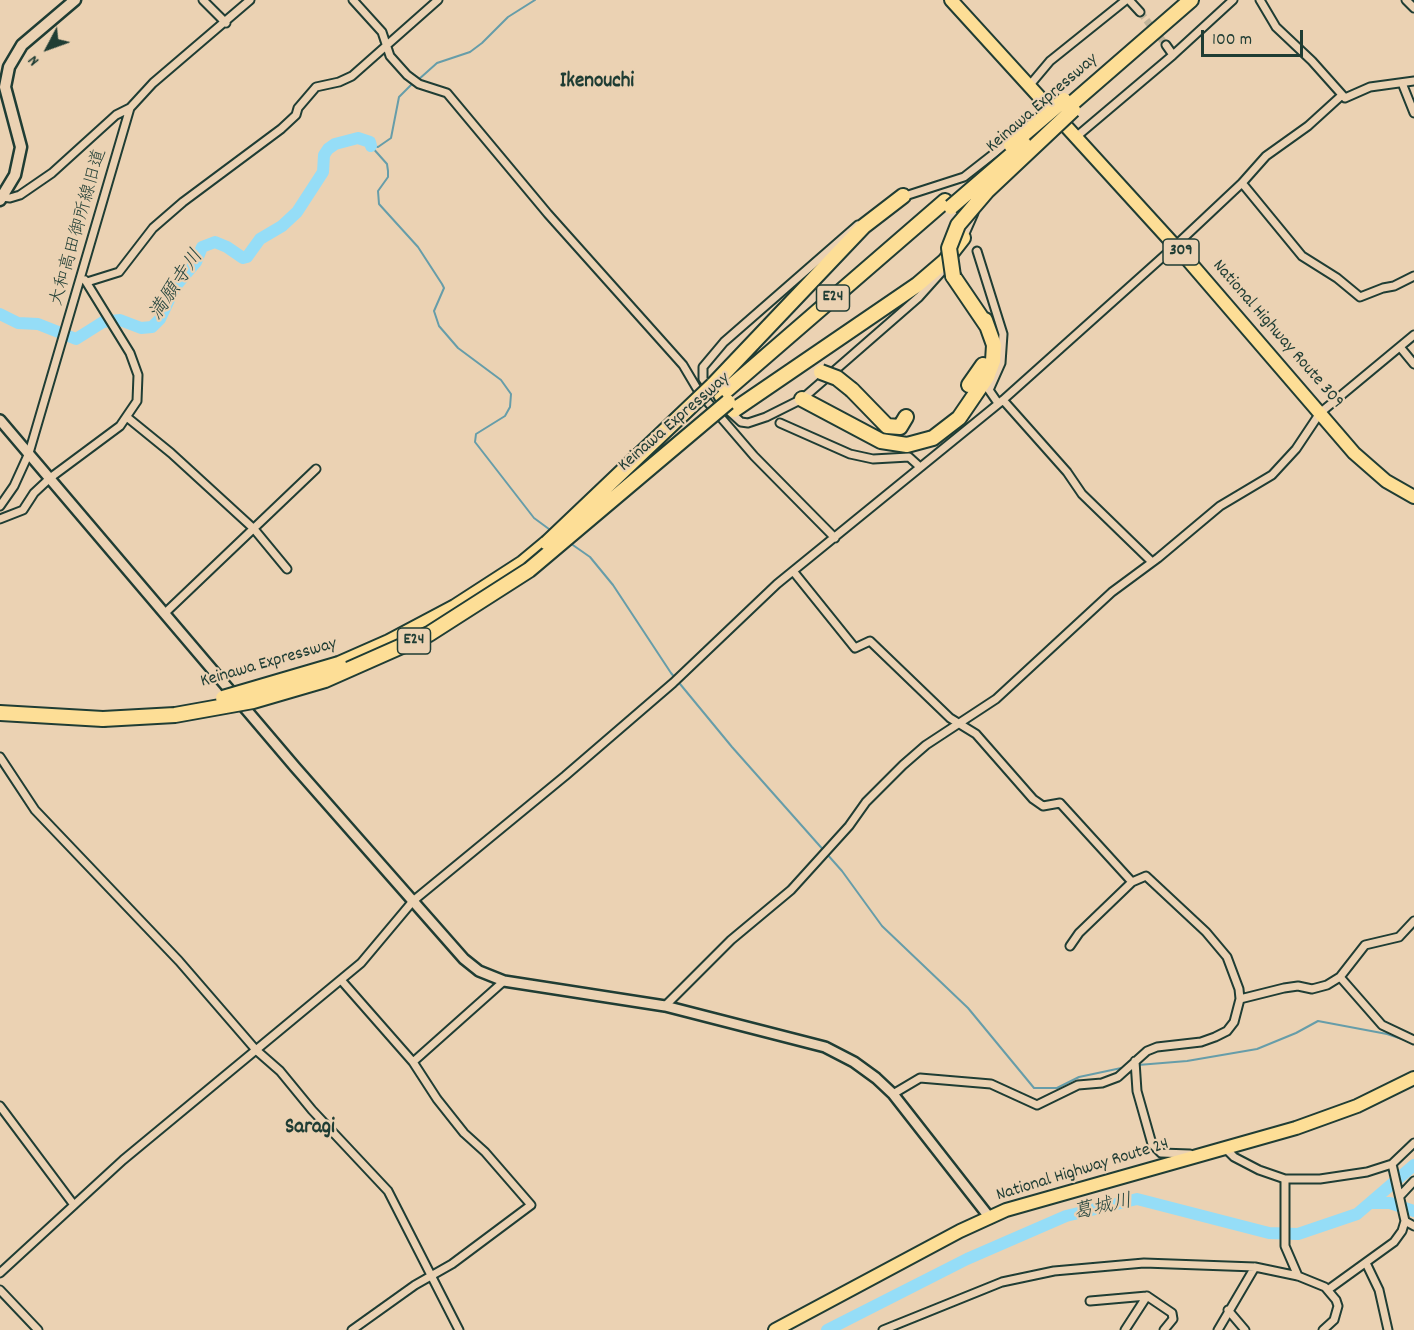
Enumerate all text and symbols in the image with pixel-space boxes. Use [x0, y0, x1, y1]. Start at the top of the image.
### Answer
north arrow [18, 18, 78, 78]
scale bar [1204, 18, 1306, 56]
text: 100 m [1212, 28, 1252, 53]
text: N [23, 50, 45, 71]
street label: Keinawa Expressway [983, 50, 1103, 158]
district label: Ikenouchi [560, 70, 634, 96]
street label: 大和高田御所線旧道 [47, 147, 113, 309]
road number: 309 [1163, 239, 1199, 265]
water label: 満願寺川 [146, 246, 210, 326]
street label: National Highway Route 309 [1207, 256, 1347, 414]
road number: E24 [816, 285, 850, 311]
street label: Keinawa Expressway [615, 369, 735, 477]
road number: E24 [398, 628, 430, 654]
street label: Keinawa Expressway [198, 634, 340, 694]
district label: Saragi [285, 1116, 335, 1142]
street label: National Highway Route 24 [994, 1134, 1172, 1208]
water label: 葛城川 [1071, 1191, 1135, 1227]

